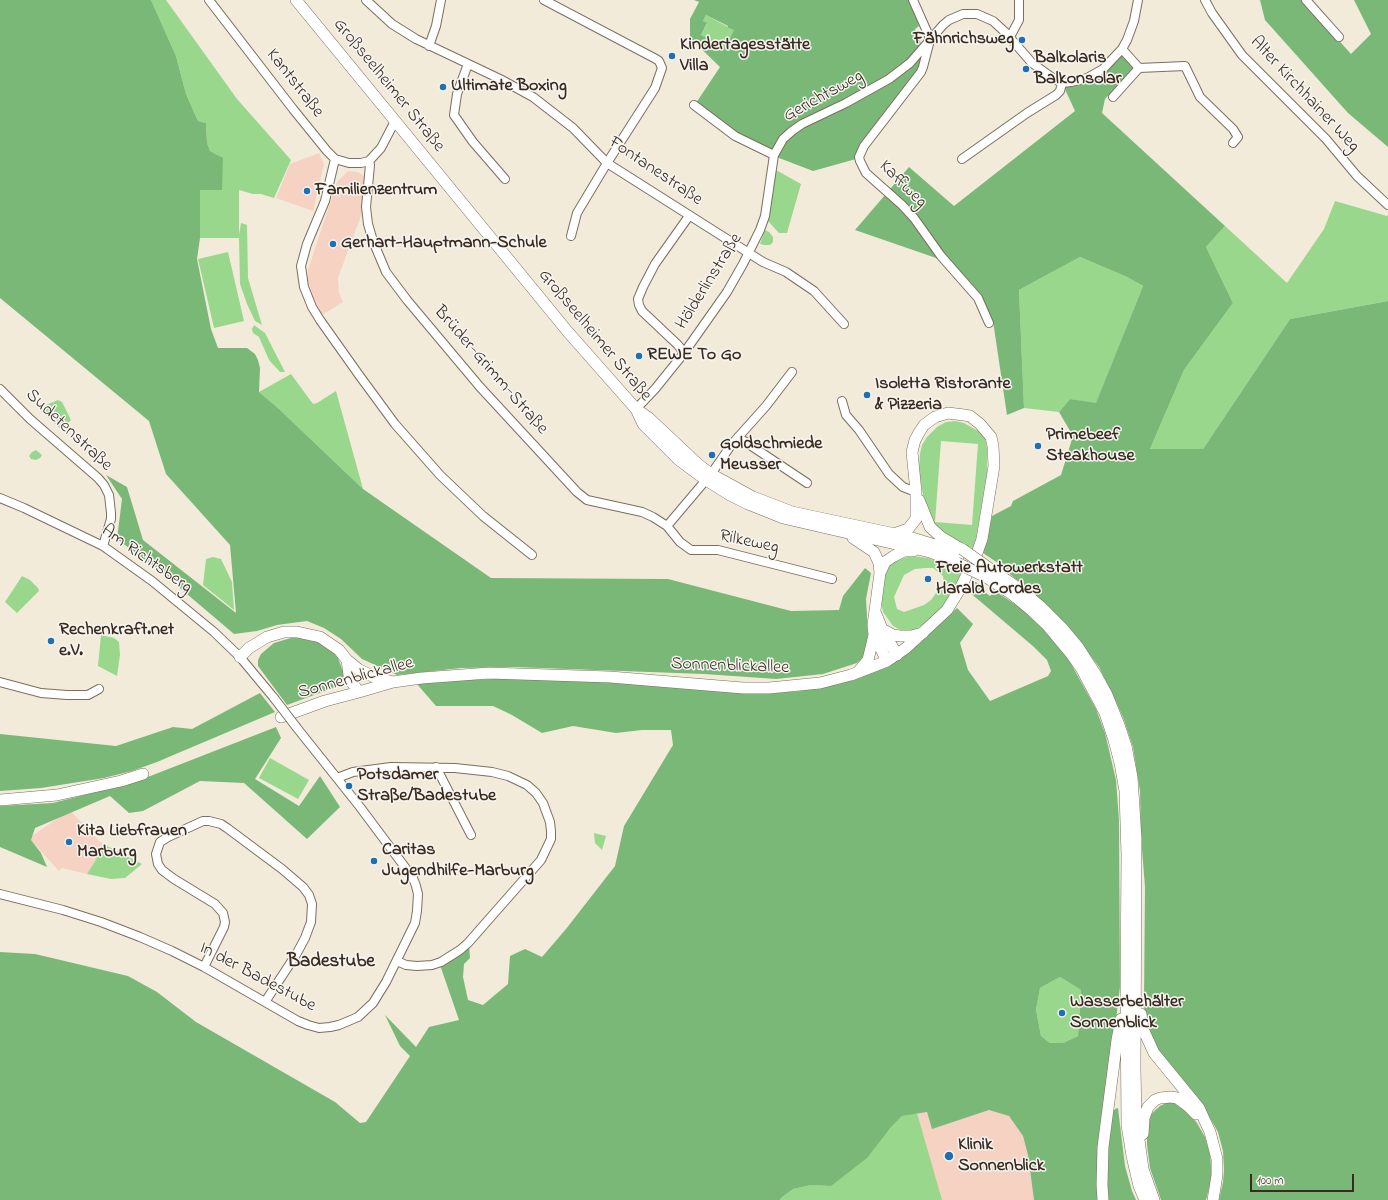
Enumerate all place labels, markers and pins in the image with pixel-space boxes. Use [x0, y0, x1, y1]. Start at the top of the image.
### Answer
place label: Fähnrichsweg [913, 29, 1014, 51]
place label: Kindertagesstätte Villa [680, 35, 810, 78]
marker: Fähnrichsweg [1017, 35, 1027, 45]
place label: Balkolaris Balkonsolar [1034, 48, 1121, 90]
marker: Kindertagesstätte Villa [667, 51, 677, 61]
marker: Balkolaris Balkonsolar [1021, 64, 1031, 74]
place label: Ultimate Boxing [451, 76, 567, 98]
marker: Ultimate Boxing [438, 82, 448, 92]
place label: Familienzentrum [315, 180, 437, 202]
marker: Familienzentrum [302, 186, 312, 196]
place label: Gerhart-Hauptmann-Schule [341, 233, 546, 255]
marker: Gerhart-Hauptmann-Schule [328, 239, 338, 249]
place label: REWE To Go [647, 345, 741, 367]
marker: REWE To Go [634, 351, 644, 361]
place label: Isoletta Ristorante & Pizzeria [875, 374, 1011, 416]
marker: Isoletta Ristorante & Pizzeria [862, 390, 872, 400]
place label: Primebeef Steakhouse [1046, 425, 1135, 468]
place label: Goldschmiede Meusser [720, 434, 822, 476]
marker: Primebeef Steakhouse [1033, 441, 1043, 451]
marker: Goldschmiede Meusser [707, 450, 717, 460]
place label: Freie Autowerkstatt Harald Cordes [936, 558, 1083, 600]
marker: Freie Autowerkstatt Harald Cordes [923, 574, 933, 584]
place label: Rechenkraft.net e.V. [59, 620, 174, 662]
marker: Rechenkraft.net e.V. [46, 636, 56, 646]
place label: Potsdamer Straße/Badestube [357, 765, 496, 808]
marker: Potsdamer Straße/Badestube [344, 781, 354, 791]
place label: Kita Liebfrauen Marburg [77, 821, 187, 864]
marker: Kita Liebfrauen Marburg [64, 837, 74, 847]
place label: Caritas Jugendhilfe-Marburg [382, 840, 534, 882]
marker: Caritas Jugendhilfe-Marburg [369, 856, 379, 866]
place label: Wasserbehälter Sonnenblick [1070, 992, 1184, 1034]
marker: Wasserbehälter Sonnenblick [1057, 1008, 1067, 1018]
place label: Klinik Sonnenblick [958, 1135, 1045, 1178]
marker: Klinik Sonnenblick [943, 1150, 955, 1162]

